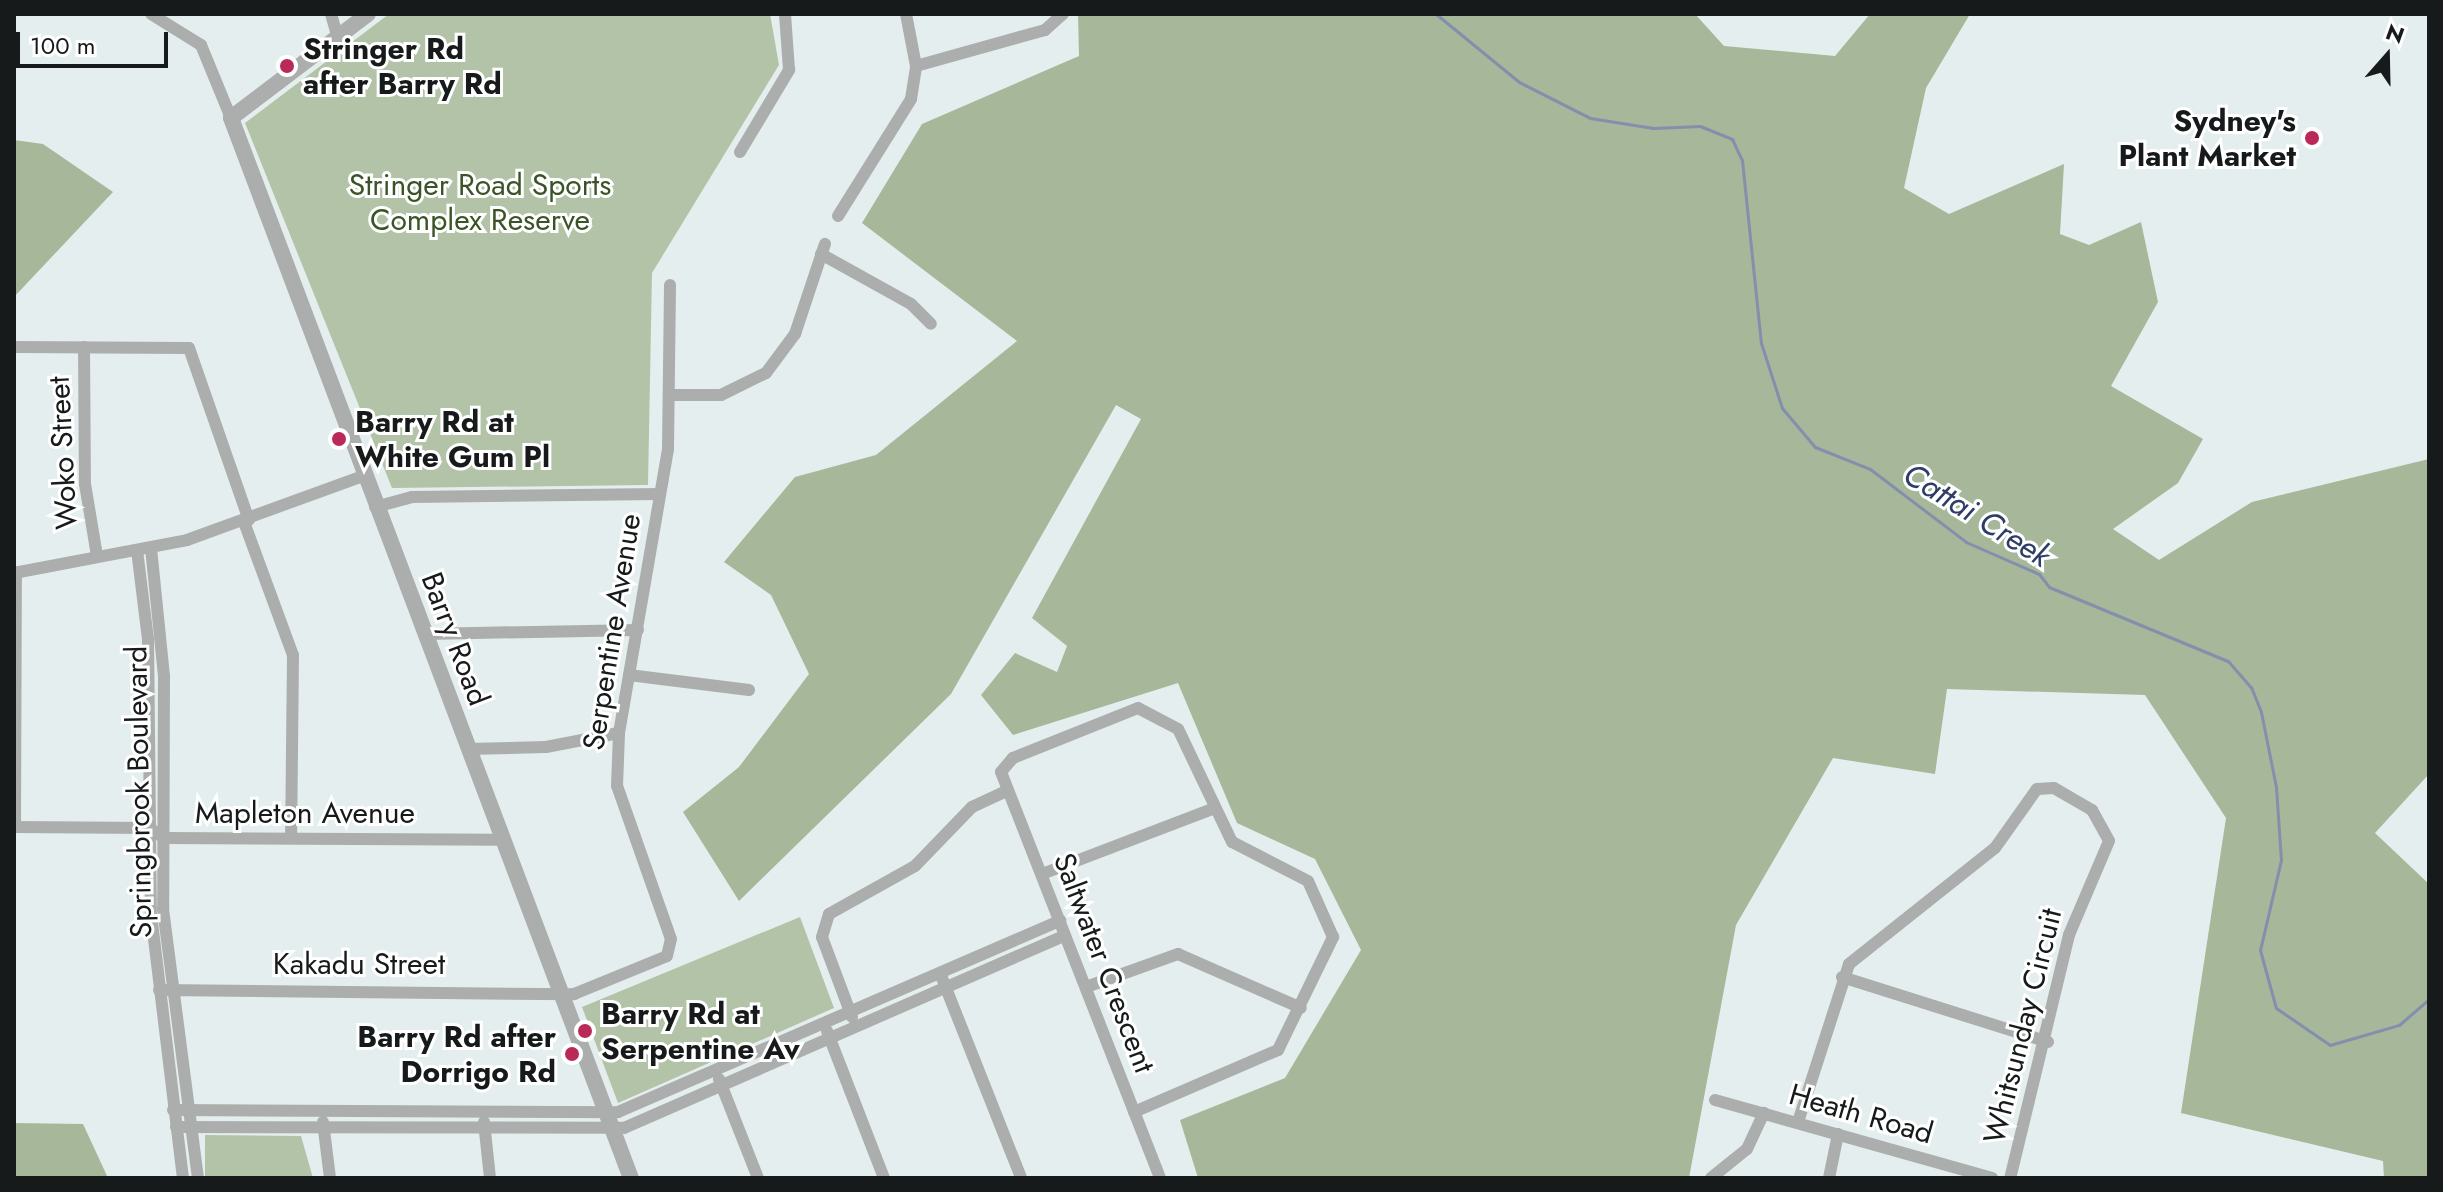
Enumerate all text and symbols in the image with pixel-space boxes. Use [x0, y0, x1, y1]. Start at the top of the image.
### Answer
text: N [2382, 15, 2409, 51]
scale bar [20, 16, 172, 66]
north arrow [2347, 16, 2427, 96]
text: 100 m [30, 28, 96, 63]
place label: Stringer Rd after Barry Rd [303, 31, 502, 102]
marker: Stringer Rd after Barry Rd [278, 57, 296, 75]
place label: Sydney's Plant Market [2118, 103, 2296, 174]
marker: Sydney's Plant Market [2303, 129, 2321, 147]
park label: Stringer Road Sports Complex Reserve [349, 167, 611, 238]
street label: Woko Street [41, 375, 85, 531]
place label: Barry Rd at White Gum Pl [355, 404, 550, 474]
marker: Barry Rd at White Gum Pl [330, 430, 348, 448]
water label: Cattai Creek [1896, 455, 2058, 575]
street label: Serpentine Avenue [576, 511, 648, 753]
street label: Barry Road [413, 567, 497, 711]
street label: Springbrook Boulevard [118, 646, 160, 938]
street label: Mapleton Avenue [195, 795, 415, 831]
street label: Saltwater Crescent [1046, 848, 1162, 1078]
street label: Whitsunday Circuit [1976, 905, 2070, 1147]
street label: Kakadu Street [273, 946, 445, 982]
place label: Barry Rd at Serpentine Av [601, 996, 800, 1066]
place label: Barry Rd after Dorrigo Rd [357, 1019, 556, 1090]
marker: Barry Rd at Serpentine Av [576, 1022, 594, 1040]
marker: Barry Rd after Dorrigo Rd [563, 1045, 581, 1063]
street label: Heath Road [1785, 1076, 1937, 1152]

